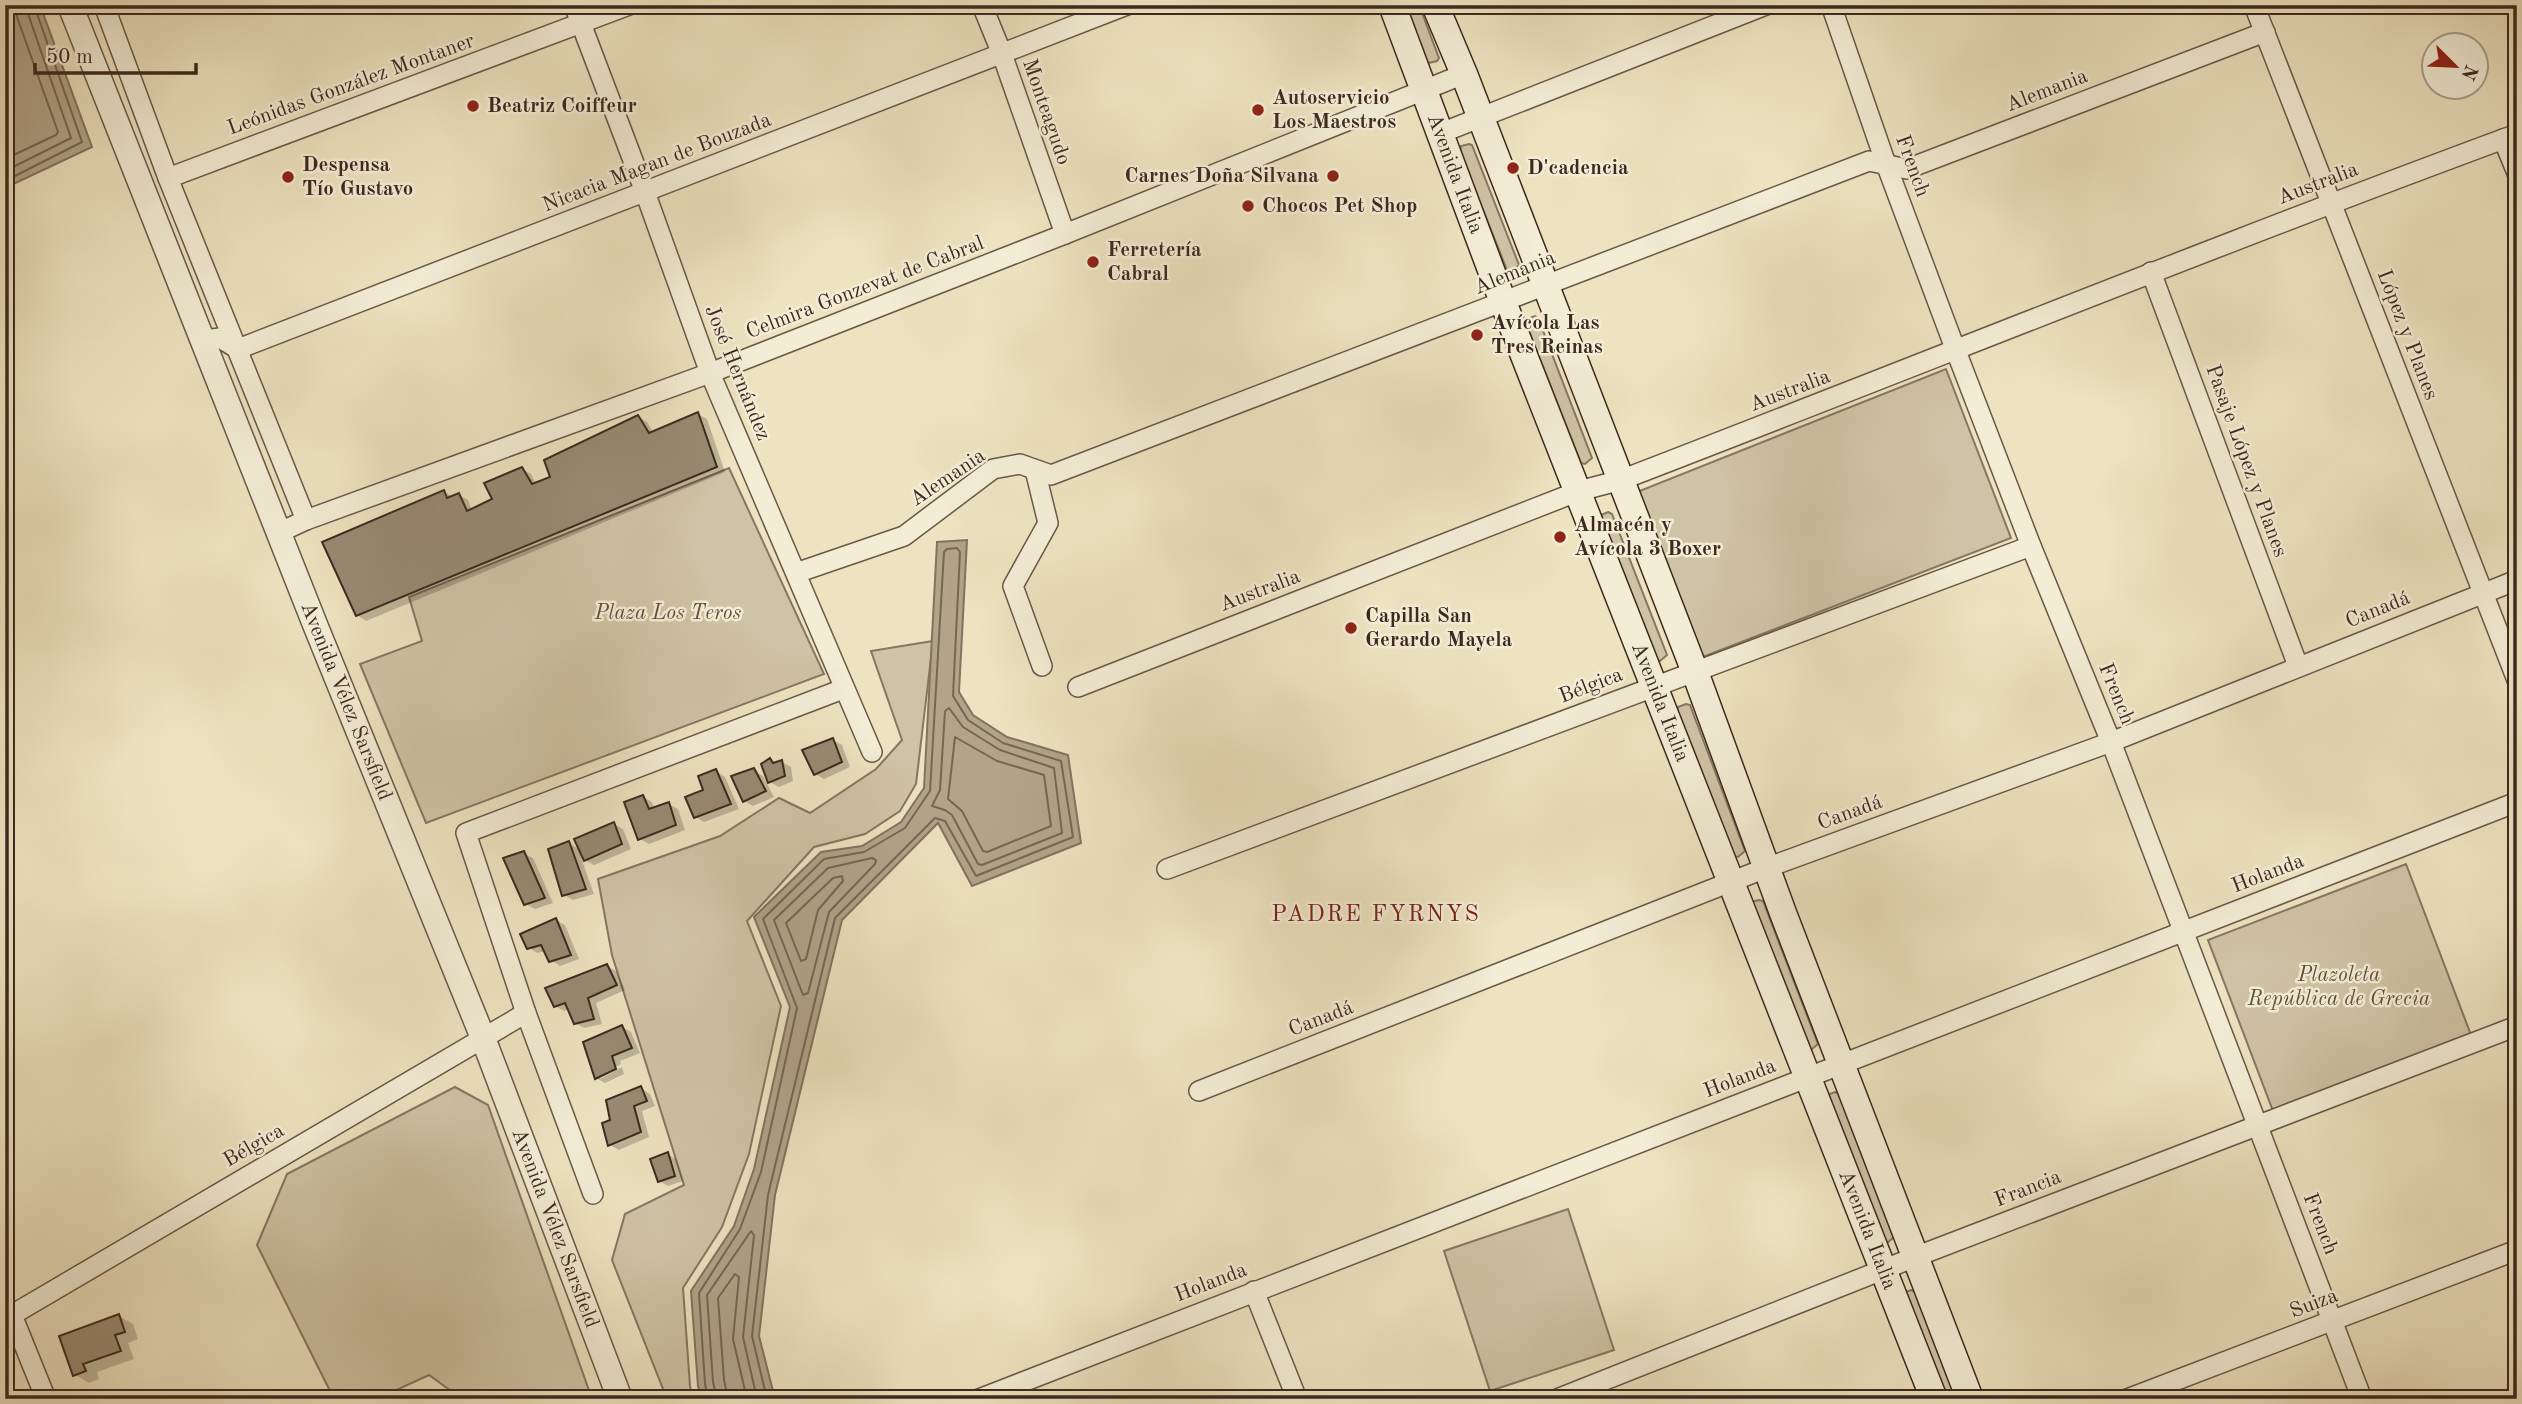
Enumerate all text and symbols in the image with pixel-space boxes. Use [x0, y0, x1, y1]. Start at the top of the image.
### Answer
street label: Leónidas González Montaner [225, 30, 478, 140]
scale bar [35, 32, 196, 76]
north arrow [2420, 32, 2490, 102]
text: 50 m [46, 47, 93, 68]
street label: Monteagudo [1018, 56, 1074, 168]
text: N [2456, 61, 2480, 83]
street label: Alemania [2003, 66, 2091, 116]
place label: Autoservicio Los Maestros [1272, 88, 1396, 133]
place label: Beatriz Coiffeur [487, 96, 637, 117]
marker: Beatriz Coiffeur [465, 98, 481, 114]
marker: Autoservicio Los Maestros [1250, 102, 1266, 118]
street label: Nicacia Magan de Bouzada [540, 110, 774, 216]
street label: Avenida Italia [1423, 111, 1487, 237]
street label: French [1891, 132, 1933, 200]
place label: Despensa Tío Gustavo [302, 155, 413, 200]
place label: D'cadencia [1527, 158, 1629, 179]
street label: Australia [2275, 159, 2361, 209]
marker: D'cadencia [1505, 160, 1521, 176]
place label: Carnes Doña Silvana [1125, 166, 1319, 187]
marker: Carnes Doña Silvana [1325, 168, 1341, 184]
marker: Despensa Tío Gustavo [280, 169, 296, 185]
place label: Chocos Pet Shop [1262, 196, 1417, 217]
marker: Chocos Pet Shop [1240, 198, 1256, 214]
street label: Celmira Gonzevat de Cabral [743, 233, 987, 343]
place label: Ferretería Cabral [1107, 240, 1202, 285]
street label: Alemania [1471, 247, 1559, 299]
marker: Ferretería Cabral [1085, 254, 1101, 270]
street label: López y Planes [2373, 267, 2441, 403]
street label: José Hernández [700, 302, 774, 444]
place label: Avícola Las Tres Reinas [1491, 313, 1603, 358]
marker: Avícola Las Tres Reinas [1469, 327, 1485, 343]
street label: Pasaje López y Planes [2201, 362, 2291, 560]
street label: Australia [1747, 366, 1833, 416]
street label: Alemania [907, 445, 989, 511]
place label: Almacén y Avícola 3 Boxer [1574, 515, 1721, 560]
marker: Almacén y Avícola 3 Boxer [1552, 529, 1568, 545]
street label: Australia [1217, 566, 1303, 616]
street label: Canadá [2343, 588, 2413, 632]
street label: Avenida Vélez Sarsfield [297, 599, 396, 803]
park label: Plaza Los Teros [594, 603, 742, 624]
place label: Capilla San Gerardo Mayela [1365, 606, 1513, 651]
marker: Capilla San Gerardo Mayela [1343, 620, 1359, 636]
street label: Avenida Italia [1627, 639, 1693, 765]
street label: French [2094, 660, 2138, 728]
street label: Bélgica [1556, 664, 1626, 708]
street label: Canadá [1815, 792, 1885, 834]
street label: Holanda [2229, 851, 2307, 897]
district label: PADRE FYRNYS [1271, 903, 1481, 926]
park label: Plazoleta República de Grecia [2247, 965, 2430, 1010]
street label: Canadá [1286, 997, 1356, 1041]
street label: Holanda [1701, 1056, 1779, 1102]
street label: Bélgica [220, 1120, 288, 1172]
street label: Avenida Vélez Sarsfield [508, 1126, 603, 1331]
street label: Avenida Italia [1835, 1167, 1900, 1293]
street label: Francia [1992, 1167, 2064, 1211]
street label: French [2299, 1190, 2341, 1258]
street label: Holanda [1172, 1260, 1250, 1306]
street label: Suiza [2287, 1285, 2341, 1323]

